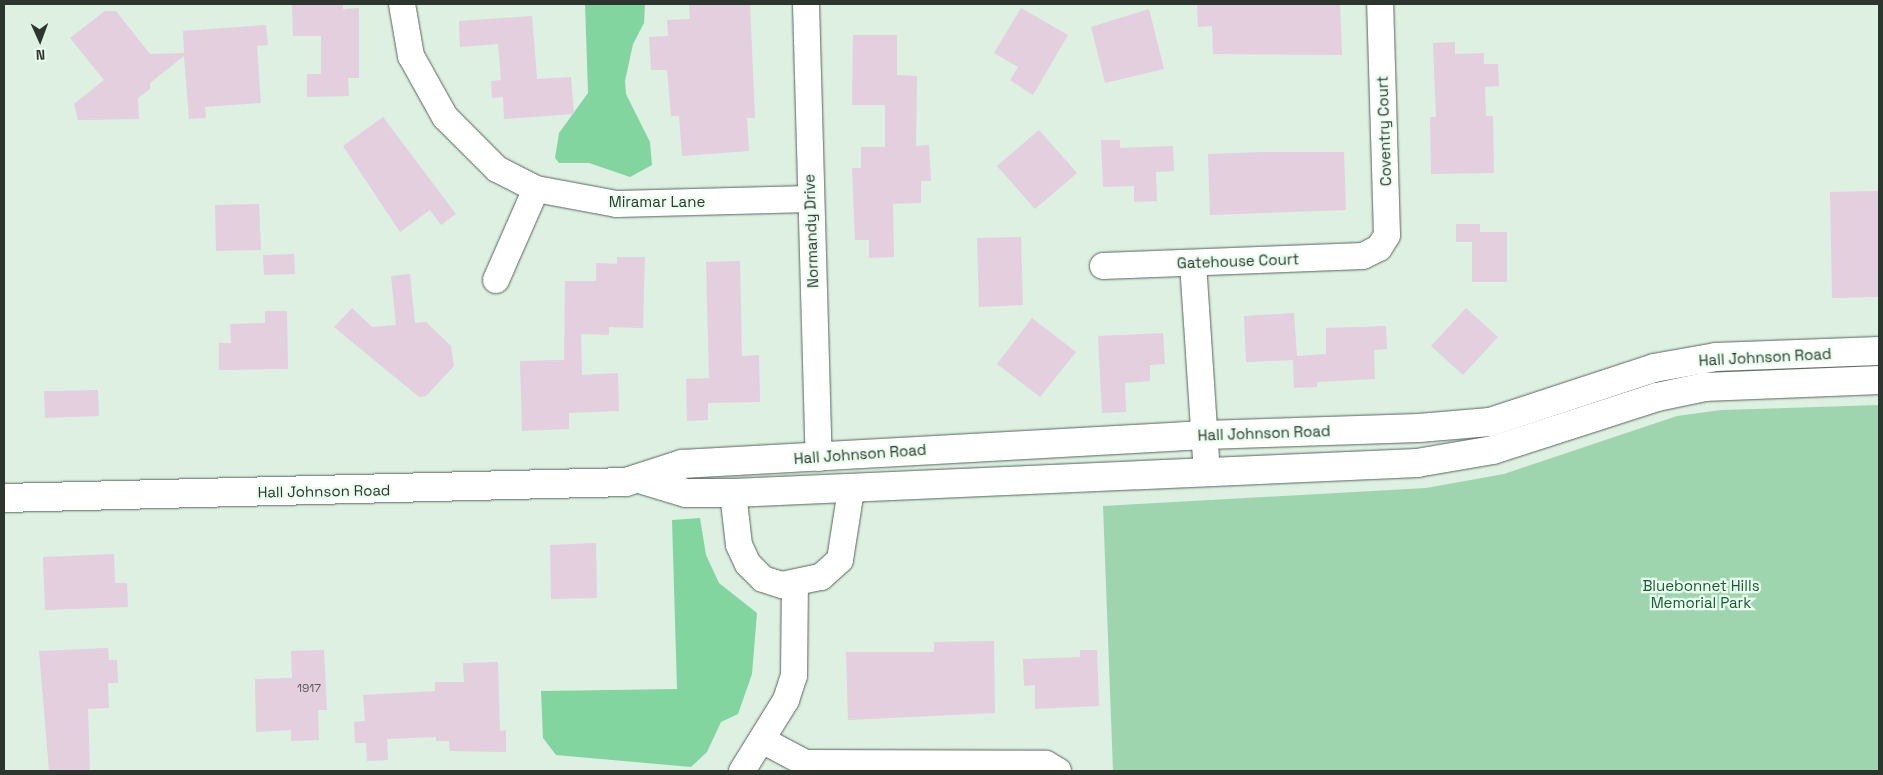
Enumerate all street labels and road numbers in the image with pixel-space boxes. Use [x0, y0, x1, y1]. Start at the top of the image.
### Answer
street label: Coventry Court [1373, 75, 1395, 187]
street label: Normandy Drive [800, 174, 822, 288]
street label: Miramar Lane [609, 193, 705, 211]
street label: Gatehouse Court [1176, 250, 1300, 272]
street label: Hall Johnson Road [1698, 345, 1832, 369]
street label: Hall Johnson Road [1197, 422, 1331, 444]
street label: Hall Johnson Road [793, 440, 927, 468]
street label: Hall Johnson Road [257, 481, 391, 501]

